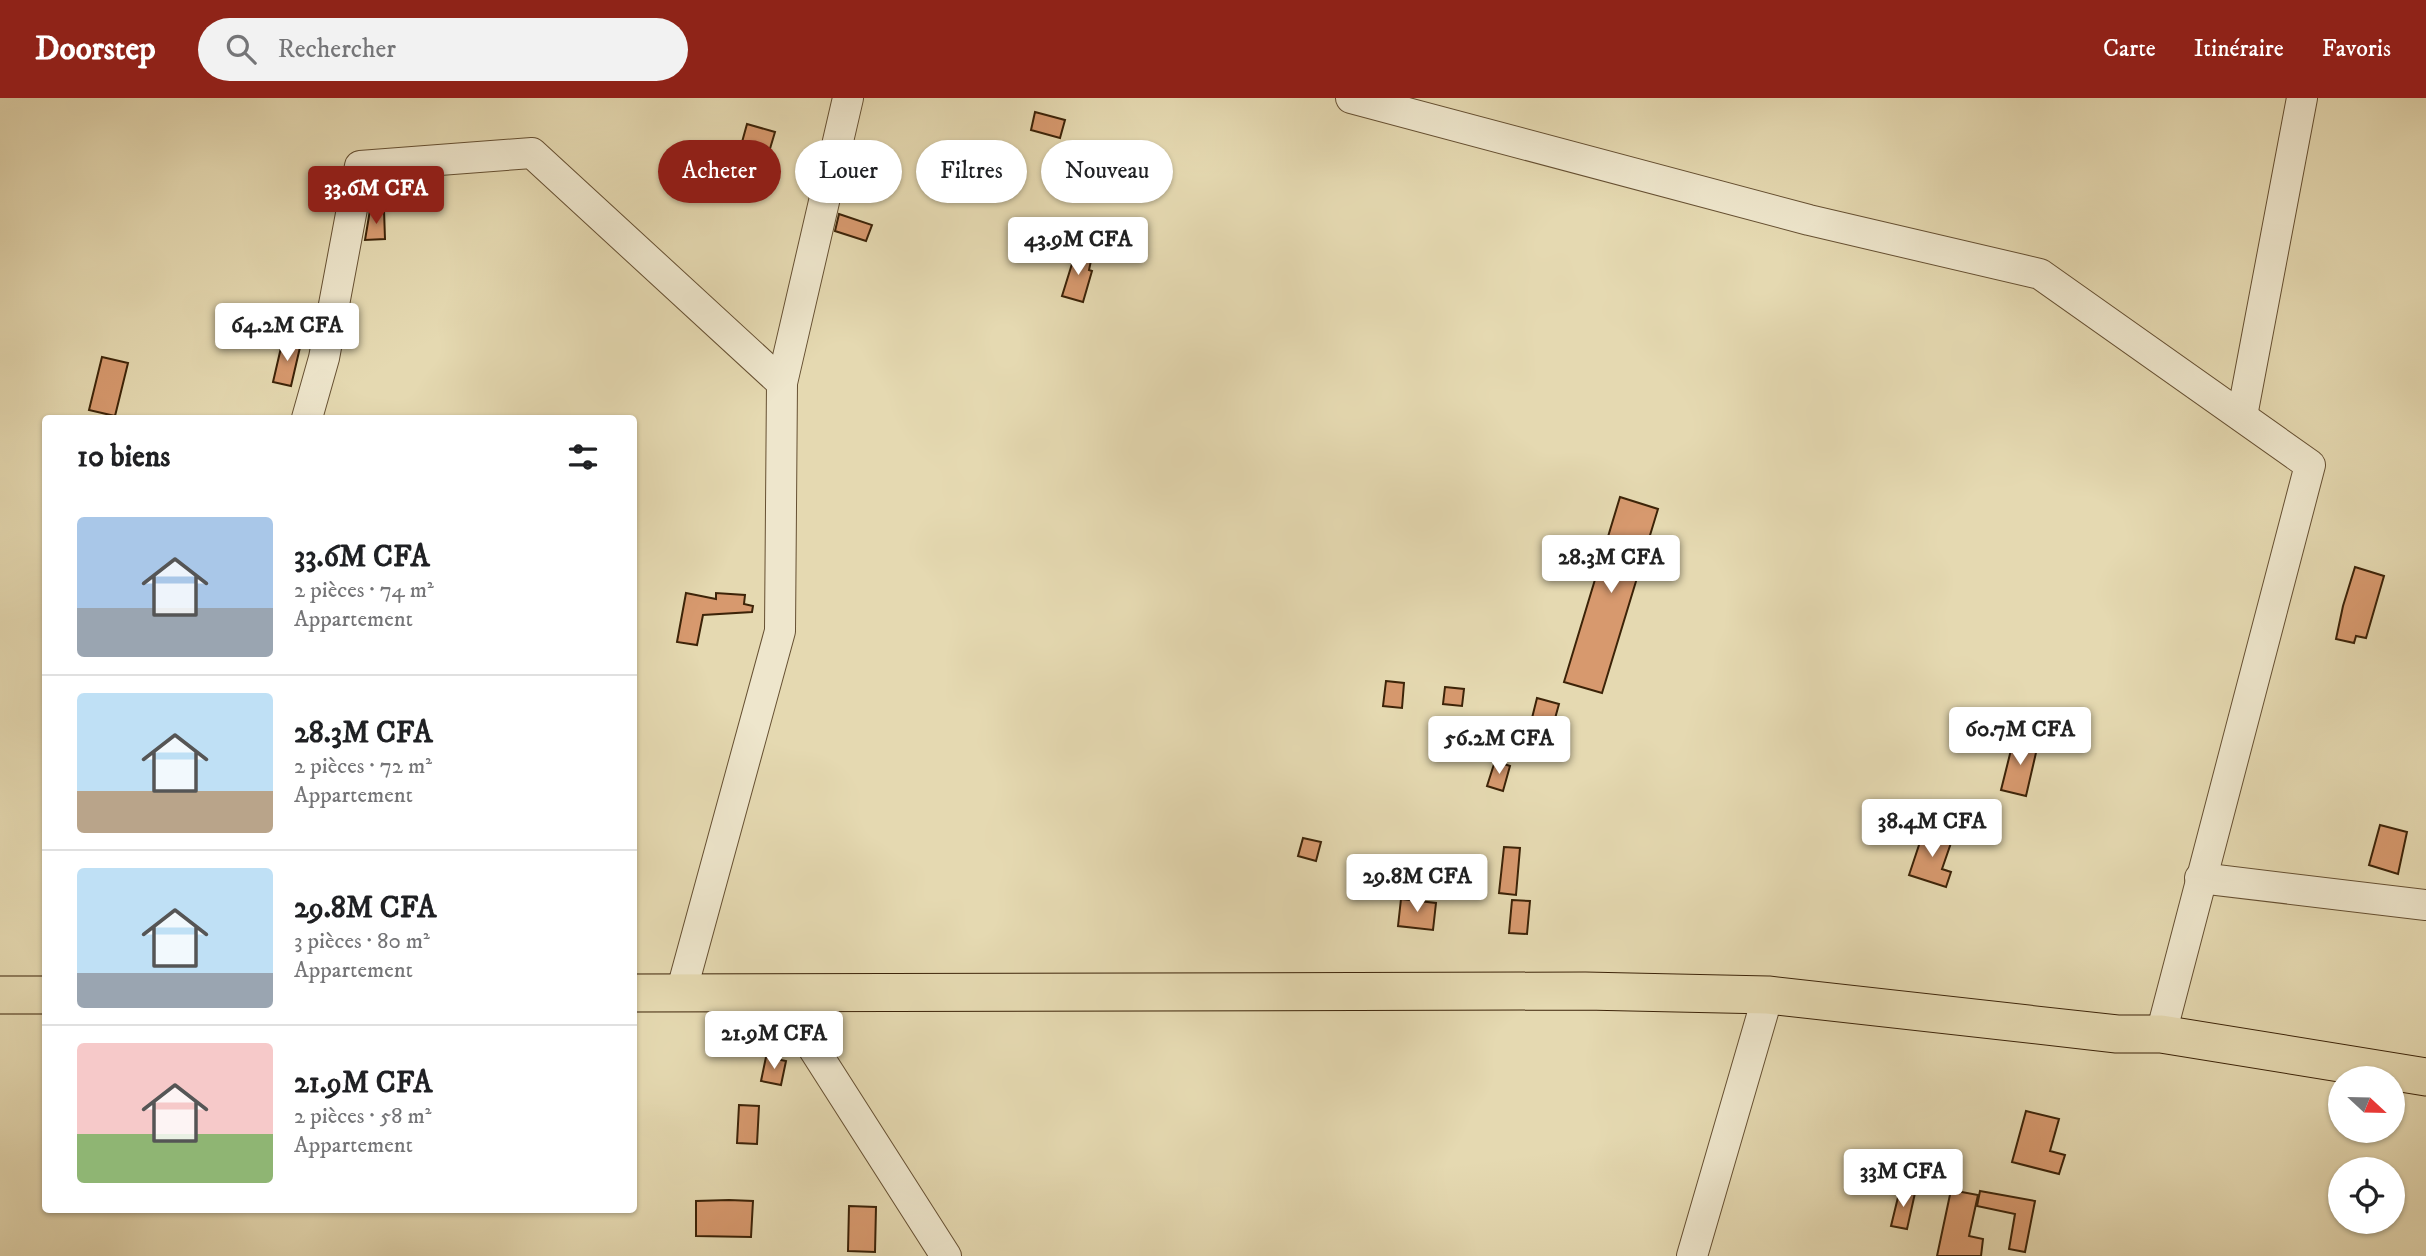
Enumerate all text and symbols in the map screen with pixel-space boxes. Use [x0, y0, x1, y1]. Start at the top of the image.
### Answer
search box [198, 18, 688, 81]
text: Doorstep [35, 29, 156, 70]
icon: search [222, 30, 260, 68]
text: Rechercher [278, 33, 396, 66]
text: Carte [2103, 34, 2156, 64]
text: Itinéraire [2194, 34, 2284, 64]
text: Favoris [2322, 34, 2391, 64]
chip: Acheter [658, 140, 781, 203]
chip: Louer [795, 140, 902, 203]
chip: Filtres [916, 140, 1027, 203]
chip: Nouveau [1041, 140, 1173, 203]
pin: 33.6M CFA [296, 166, 456, 226]
text: 33.6M CFA [324, 174, 428, 203]
pin: 43.9M CFA [998, 218, 1158, 277]
text: 43.9M CFA [1024, 225, 1132, 254]
pin: 64.2M CFA [207, 303, 367, 363]
text: 64.2M CFA [231, 311, 343, 340]
icon: filters [564, 438, 602, 476]
text: 10 biens [77, 439, 170, 476]
pin: 28.3M CFA [1531, 536, 1691, 595]
text: 33.6M CFA [294, 539, 430, 576]
text: 28.3M CFA [1558, 543, 1664, 572]
icon: home [133, 545, 217, 629]
text: 2 pièces · 74 m² [294, 576, 434, 605]
text: Appartement [294, 605, 413, 634]
pin: 60.7M CFA [1940, 708, 2100, 767]
text: 28.3M CFA [294, 715, 433, 752]
text: 60.7M CFA [1965, 715, 2075, 744]
pin: 56.2M CFA [1419, 716, 1579, 776]
icon: home [133, 721, 217, 805]
text: 56.2M CFA [1444, 724, 1554, 753]
text: 2 pièces · 72 m² [294, 752, 432, 781]
text: Appartement [294, 781, 413, 810]
pin: 38.4M CFA [1852, 800, 2012, 859]
text: 38.4M CFA [1878, 807, 1986, 836]
pin: 29.8M CFA [1337, 854, 1497, 914]
text: 29.8M CFA [1362, 862, 1472, 891]
text: 29.8M CFA [294, 890, 436, 927]
icon: home [133, 896, 217, 980]
text: 3 pièces · 80 m² [294, 927, 430, 956]
text: Appartement [294, 956, 413, 985]
pin: 21.9M CFA [694, 1012, 854, 1071]
text: 21.9M CFA [721, 1019, 827, 1048]
text: 21.9M CFA [294, 1065, 432, 1102]
north arrow [2328, 1066, 2404, 1143]
map controls [2328, 1066, 2405, 1234]
icon: home [133, 1071, 217, 1155]
text: 2 pièces · 58 m² [294, 1102, 432, 1131]
text: Appartement [294, 1131, 413, 1160]
pin: 33M CFA [1838, 1150, 1968, 1209]
text: 33M CFA [1860, 1157, 1946, 1186]
button: locate [2328, 1157, 2405, 1234]

